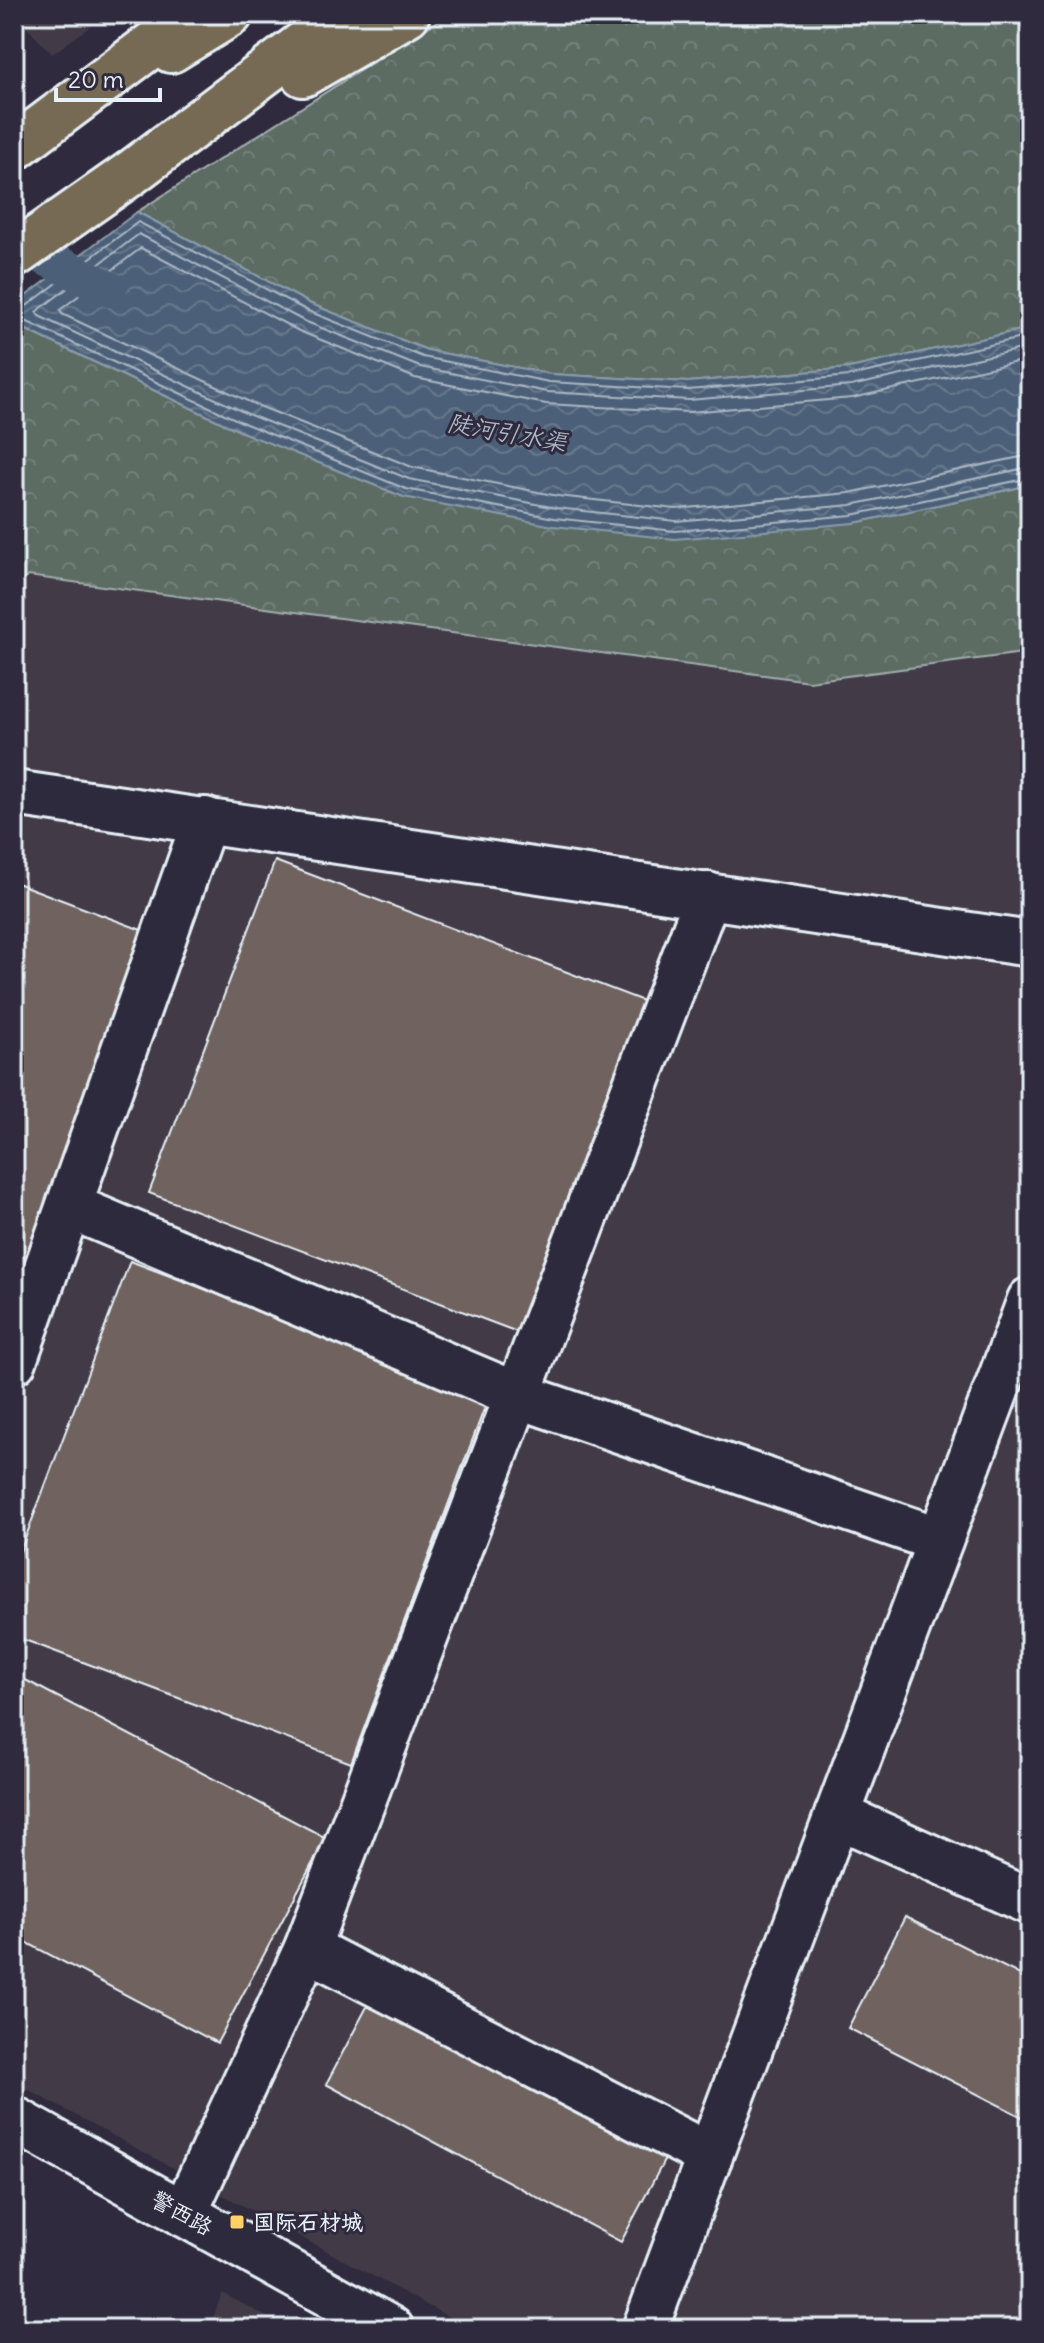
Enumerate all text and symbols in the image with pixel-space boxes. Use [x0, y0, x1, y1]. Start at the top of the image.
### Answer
scale bar [56, 52, 160, 102]
text: 20 m [68, 64, 124, 94]
water label: 陡河引水渠 [445, 407, 571, 458]
street label: 警西路 [146, 2185, 218, 2241]
place label: 国际石材城 [253, 2208, 363, 2236]
marker: 国际石材城 [228, 2213, 246, 2231]

